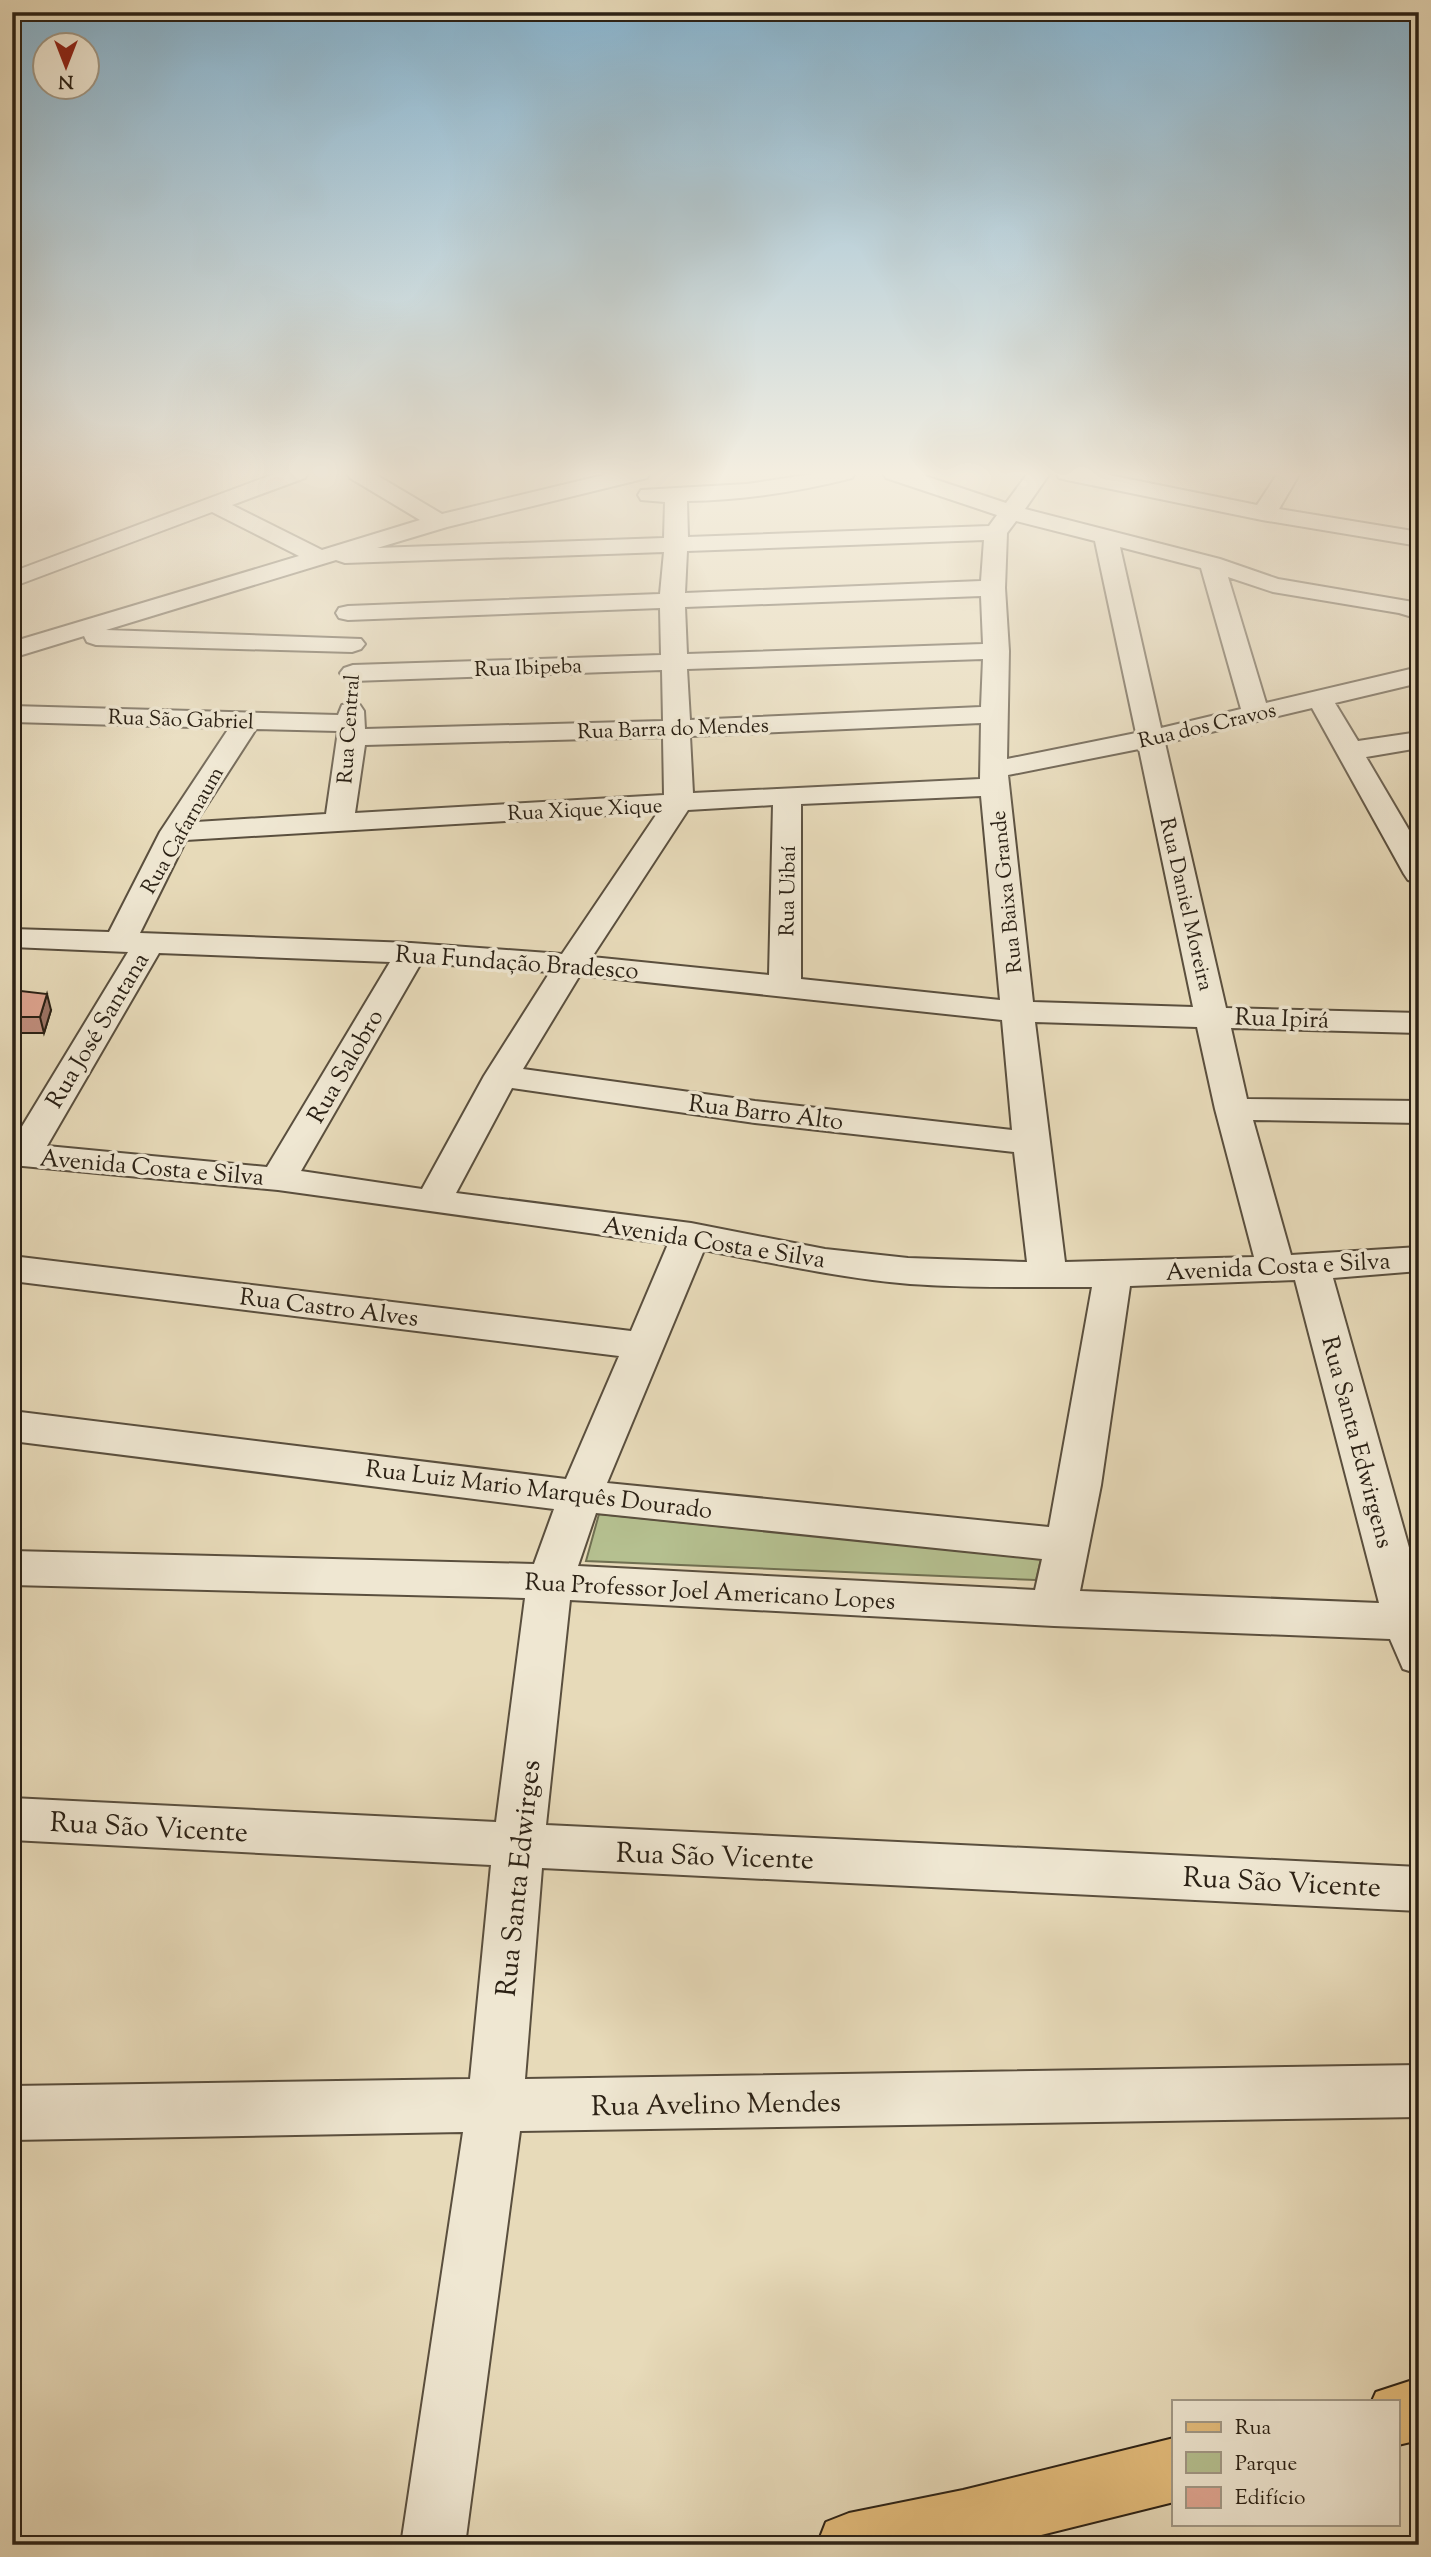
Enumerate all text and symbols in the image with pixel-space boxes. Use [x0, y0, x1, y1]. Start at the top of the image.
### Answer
north arrow [32, 32, 102, 102]
text: N [58, 67, 74, 94]
street label: Rua Ibipeba [474, 652, 583, 686]
street label: Rua Central [331, 673, 369, 785]
street label: Rua dos Cravos [1136, 697, 1279, 757]
street label: Rua São Gabriel [107, 703, 255, 739]
street label: Rua Barra do Mendes [577, 712, 769, 748]
street label: Rua Cafarnaum [135, 762, 232, 900]
street label: Rua Xique Xique [507, 792, 663, 830]
street label: Rua Baixa Grande [985, 809, 1031, 975]
street label: Rua Daniel Moreira [1151, 815, 1220, 994]
street label: Rua Uibaí [773, 845, 805, 937]
street label: Rua Fundação Bradesco [394, 939, 640, 989]
street label: Rua José Santana [39, 947, 159, 1115]
street label: Rua Ipirá [1234, 1001, 1330, 1039]
street label: Rua Salobro [300, 1004, 393, 1130]
street label: Rua Barro Alto [686, 1088, 845, 1140]
street label: Avenida Costa e Silva [38, 1142, 265, 1196]
street label: Avenida Costa e Silva [600, 1210, 827, 1278]
street label: Avenida Costa e Silva [1165, 1245, 1391, 1291]
street label: Rua Castro Alves [237, 1281, 420, 1337]
street label: Rua Santa Edwirgens [1311, 1333, 1401, 1552]
street label: Rua Luiz Mario Marquês Dourado [363, 1453, 714, 1529]
street label: Rua Professor Joel Americano Lopes [524, 1566, 896, 1620]
street label: Rua Santa Edwirges [488, 1758, 552, 1999]
street label: Rua São Vicente [49, 1804, 249, 1854]
street label: Rua São Vicente [615, 1835, 815, 1881]
street label: Rua São Vicente [1182, 1859, 1382, 1909]
street label: Rua Avelino Mendes [591, 2084, 841, 2128]
legend [1172, 2400, 1400, 2526]
text: Rua [1235, 2414, 1272, 2444]
text: Parque [1235, 2450, 1297, 2480]
text: Edifício [1235, 2484, 1305, 2514]

